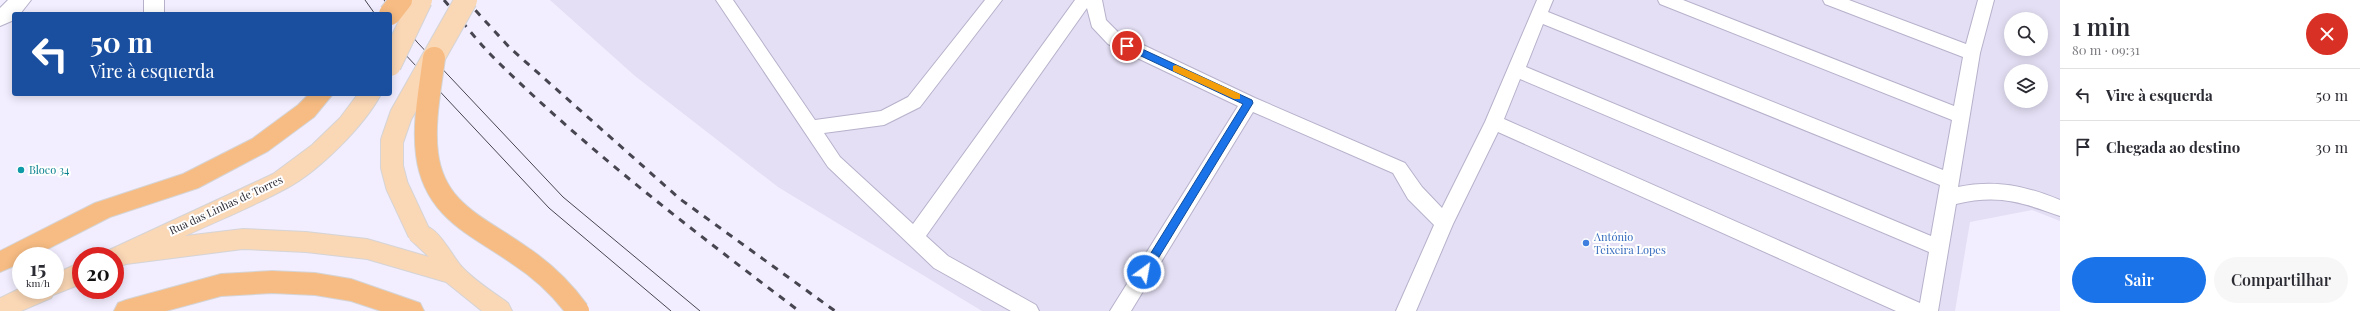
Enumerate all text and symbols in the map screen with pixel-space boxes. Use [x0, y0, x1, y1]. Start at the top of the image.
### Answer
text: 1 min [2072, 10, 2130, 42]
map controls [2004, 12, 2048, 108]
button: search [2004, 12, 2048, 56]
button: close [2306, 13, 2348, 55]
text: 50 m [90, 23, 153, 60]
icon: left [24, 28, 76, 80]
pin [1110, 29, 1144, 63]
icon: arrive [1116, 35, 1138, 57]
text: 80 m · 09:31 [2072, 41, 2140, 58]
text: Vire à esquerda [90, 59, 215, 83]
button: layers [2004, 64, 2048, 108]
icon: left [2072, 84, 2094, 106]
text: Vire à esquerda [2106, 85, 2213, 105]
text: 50 m [2316, 85, 2348, 105]
icon: arrive [2072, 136, 2094, 158]
text: Chegada ao destino [2106, 137, 2240, 157]
text: 30 m [2315, 137, 2348, 157]
place label: Bloco 34 [29, 162, 70, 177]
marker: Bloco 34 [16, 165, 26, 175]
street label: Rua das Linhas de Torres [166, 172, 285, 238]
place label: António Teixeira Lopes [1593, 229, 1666, 257]
marker: António Teixeira Lopes [1581, 238, 1591, 248]
speed limit sign: 20 [72, 247, 124, 299]
position arrow [1123, 251, 1165, 293]
text: 15 [30, 254, 46, 281]
button: Sair [2072, 257, 2206, 303]
button: Compartilhar [2214, 257, 2348, 303]
text: km/h [26, 276, 50, 290]

